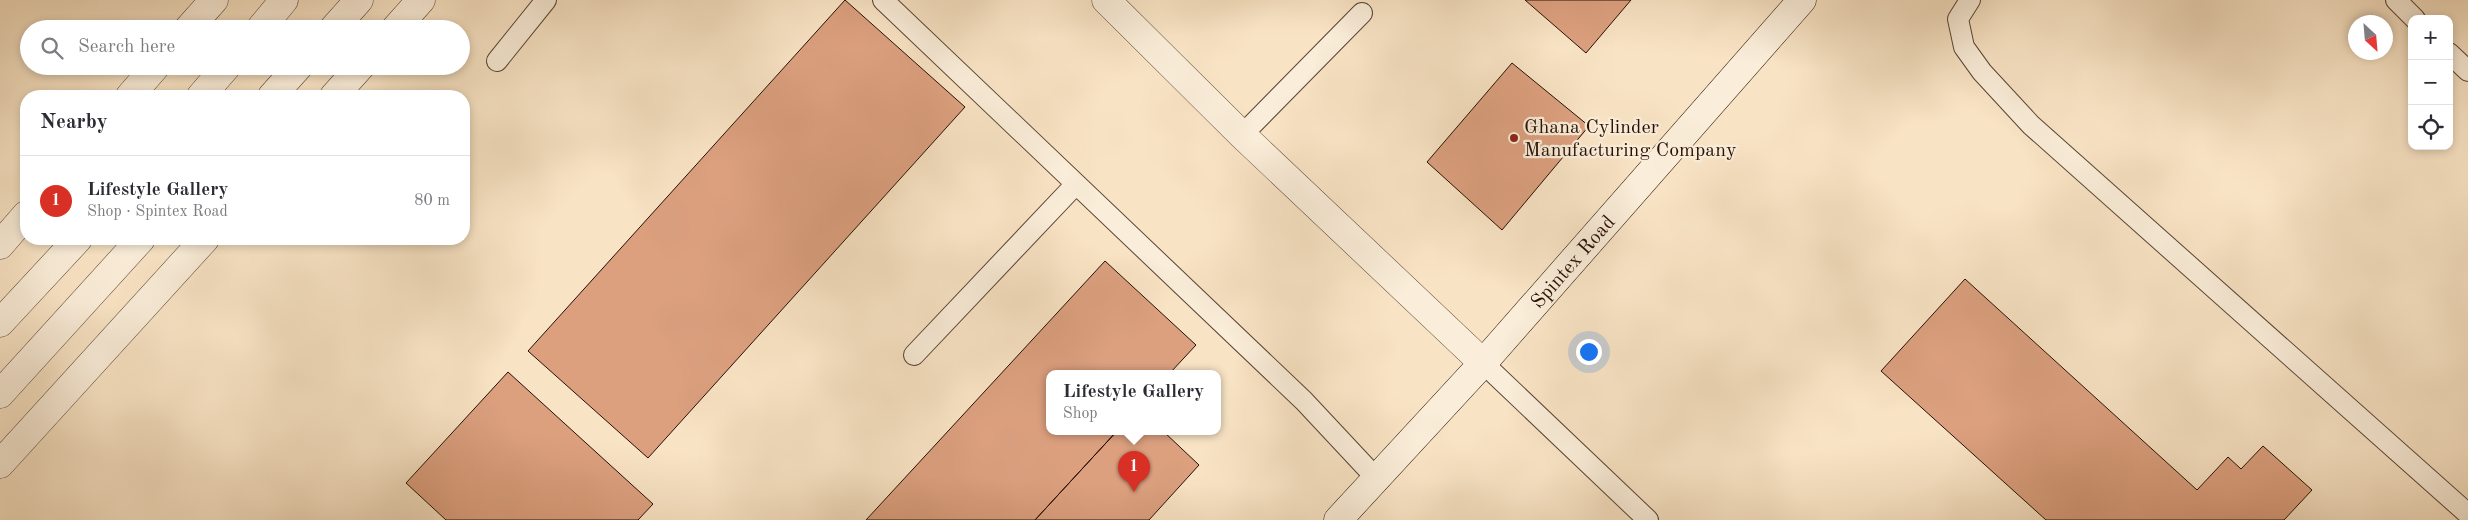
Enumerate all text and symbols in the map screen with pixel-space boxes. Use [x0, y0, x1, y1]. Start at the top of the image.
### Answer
north arrow [2348, 15, 2393, 60]
map controls [2408, 15, 2453, 150]
button: + [2408, 15, 2453, 60]
search box [20, 20, 470, 75]
icon: search [38, 34, 66, 62]
text: Search here [78, 38, 175, 57]
button: − [2408, 60, 2453, 105]
button: locate [2408, 105, 2453, 150]
text: Nearby [40, 112, 108, 133]
place label: Ghana Cylinder Manufacturing Company [1524, 118, 1737, 161]
marker: Ghana Cylinder Manufacturing Company [1508, 132, 1520, 144]
text: Lifestyle Gallery [87, 181, 228, 200]
text: 1 [51, 193, 61, 209]
text: 80 m [414, 193, 450, 209]
text: Shop · Spintex Road [87, 204, 228, 220]
street label: Spintex Road [1528, 213, 1620, 313]
your location [1576, 339, 1602, 365]
popup [1046, 370, 1221, 435]
text: Lifestyle Gallery [1063, 383, 1204, 402]
text: Shop [1063, 406, 1098, 422]
pin: 1 [1118, 451, 1150, 492]

